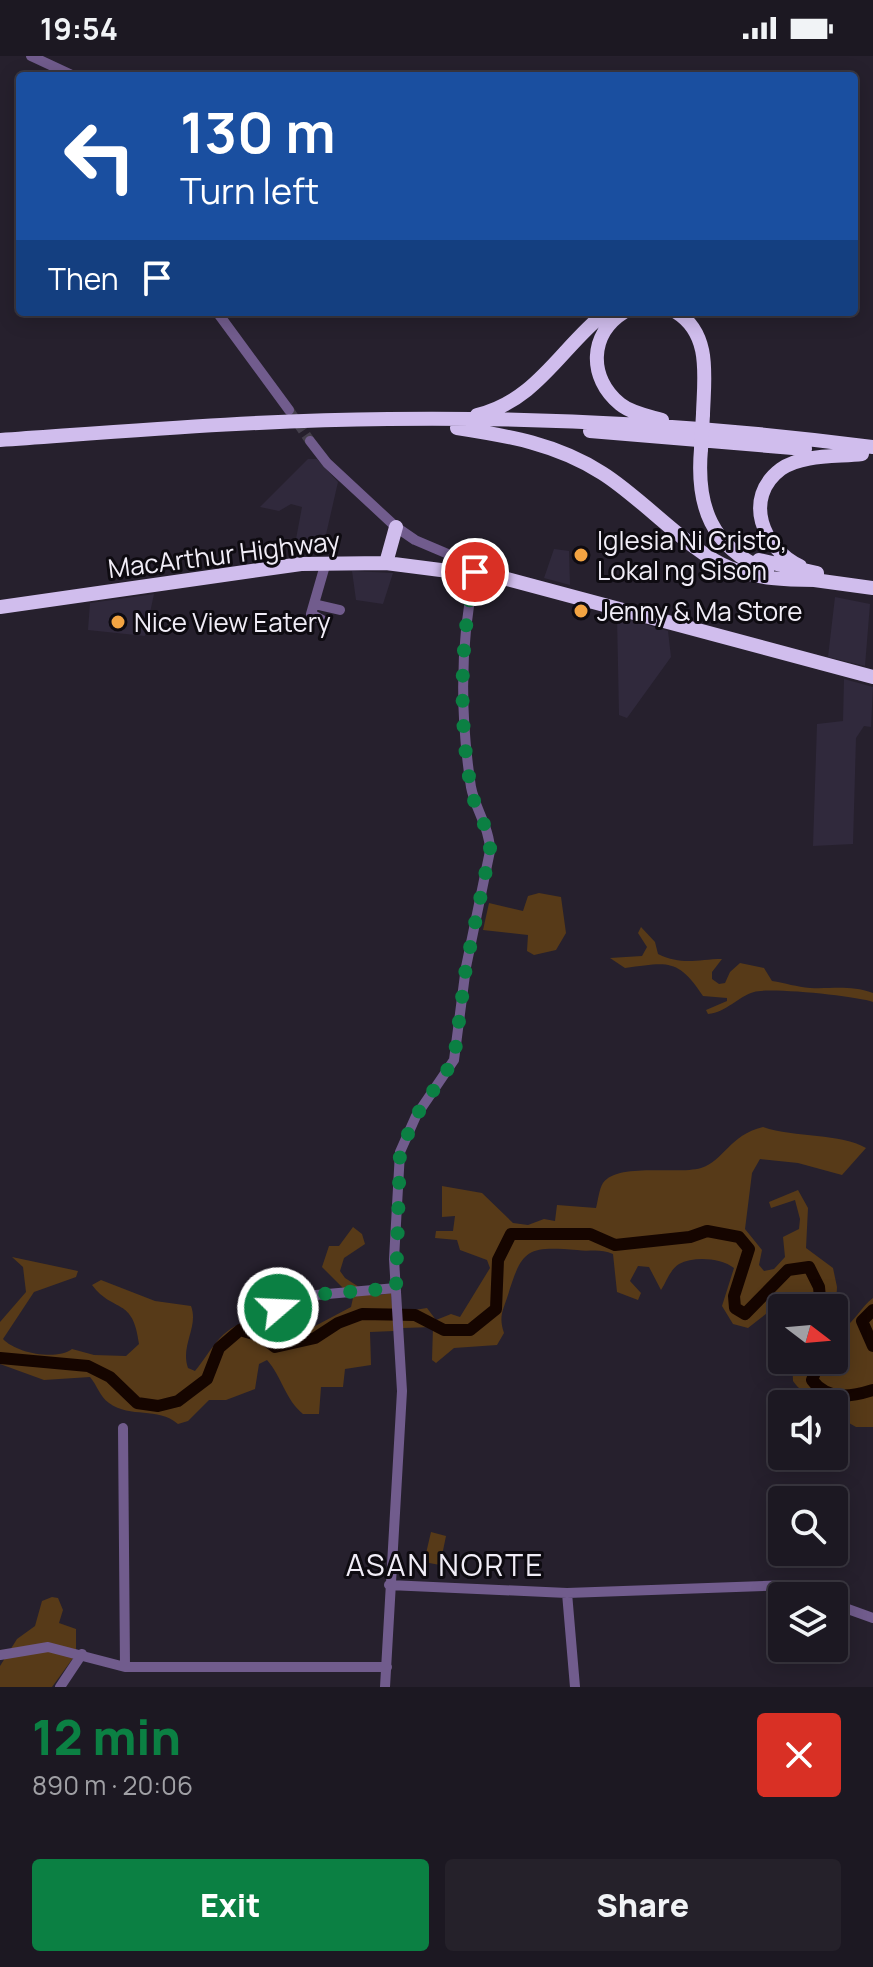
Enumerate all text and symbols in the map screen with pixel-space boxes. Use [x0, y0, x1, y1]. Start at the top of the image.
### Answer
text: 19:54 [40, 8, 118, 49]
text: 130 m [180, 93, 336, 170]
icon: left [48, 104, 152, 208]
text: Turn left [180, 166, 319, 215]
icon: arrive [135, 256, 179, 300]
text: Then [48, 258, 119, 299]
street label: MacArthur Highway [106, 522, 342, 586]
place label: Iglesia Ni Cristo, Lokal ng Sison [597, 522, 788, 588]
pin [441, 538, 509, 606]
marker: Iglesia Ni Cristo, Lokal ng Sison [572, 546, 590, 564]
icon: arrive [453, 550, 497, 594]
place label: Jenny & Ma Store [597, 593, 802, 629]
marker: Jenny & Ma Store [572, 602, 590, 620]
place label: Nice View Eatery [134, 604, 331, 640]
marker: Nice View Eatery [109, 613, 127, 631]
position arrow [236, 1266, 320, 1350]
north arrow [768, 1294, 848, 1374]
map controls [768, 1294, 848, 1662]
button: sound [768, 1390, 848, 1470]
button: search [768, 1486, 848, 1566]
district label: ASAN NORTE [346, 1544, 544, 1585]
button: layers [768, 1582, 848, 1662]
text: 12 min [32, 1704, 181, 1769]
button: close [757, 1713, 841, 1797]
text: 890 m · 20:06 [32, 1767, 193, 1803]
button: Exit [32, 1859, 429, 1951]
button: Share [445, 1859, 841, 1951]

